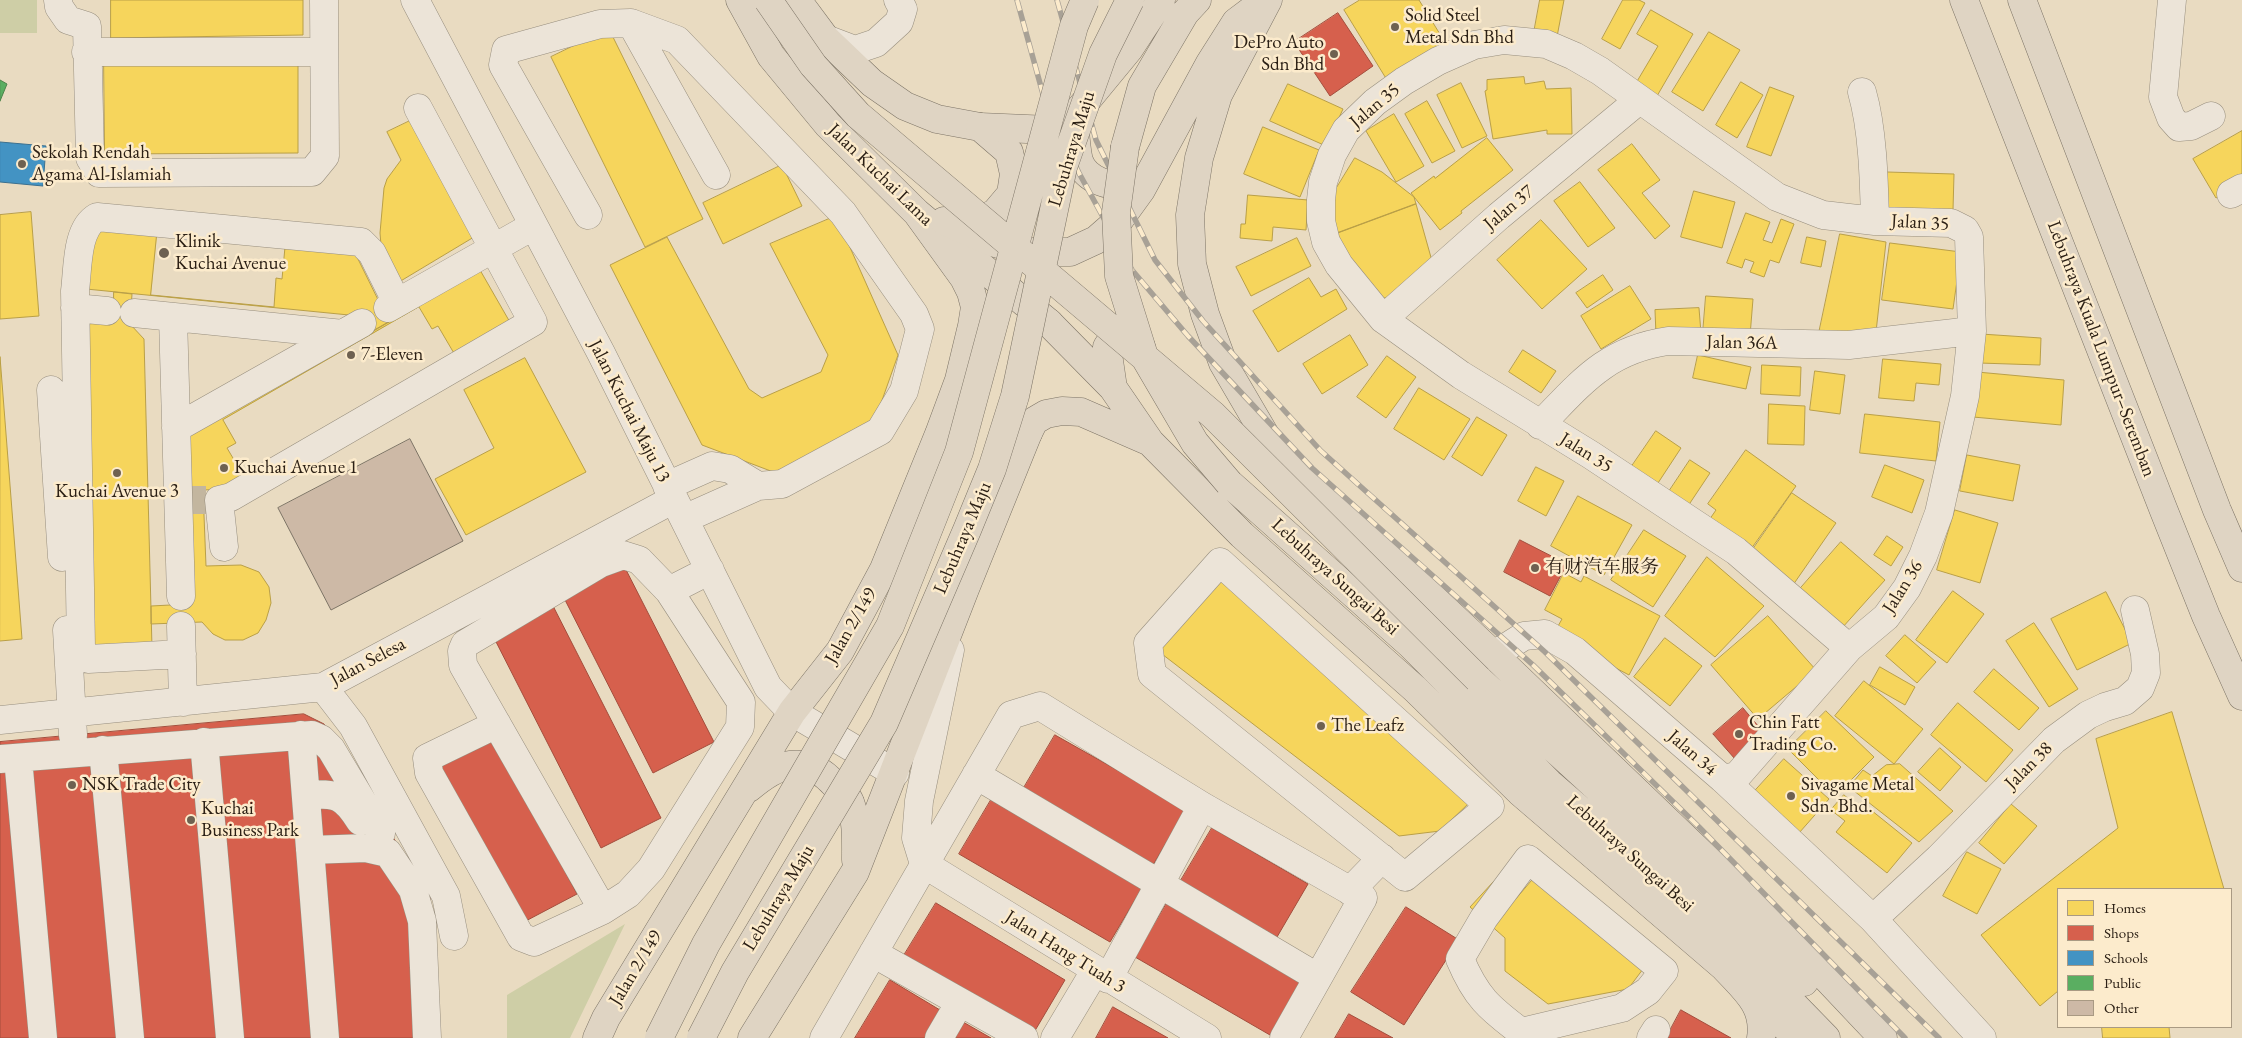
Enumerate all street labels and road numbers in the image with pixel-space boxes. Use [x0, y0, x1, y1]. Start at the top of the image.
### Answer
street label: Jalan 35 [1345, 79, 1405, 133]
street label: Lebuhraya Maju [1044, 88, 1100, 210]
street label: Jalan Kuchai Lama [823, 119, 937, 231]
street label: Jalan 37 [1479, 181, 1539, 235]
street label: Jalan 35 [1890, 210, 1950, 236]
street label: Lebuhraya Kuala Lumpur–Seremban [2042, 218, 2160, 480]
street label: Jalan 36A [1706, 331, 1778, 355]
street label: Jalan Kuchai Maju 13 [583, 336, 675, 486]
street label: Jalan 35 [1555, 428, 1617, 478]
street label: Lebuhraya Maju [929, 478, 997, 598]
street label: Lebuhraya Sungai Besi [1267, 514, 1403, 640]
street label: Jalan 36 [1878, 556, 1928, 618]
street label: Jalan 2/149 [820, 584, 882, 668]
street label: Jalan Selesa [326, 633, 410, 691]
street label: Jalan 34 [1663, 725, 1721, 781]
street label: Jalan 38 [2000, 737, 2058, 795]
street label: Lebuhraya Sungai Besi [1562, 791, 1698, 917]
street label: Lebuhraya Maju [738, 841, 820, 955]
street label: Jalan Hang Tuah 3 [1000, 906, 1130, 998]
street label: Jalan 2/149 [605, 926, 667, 1010]

